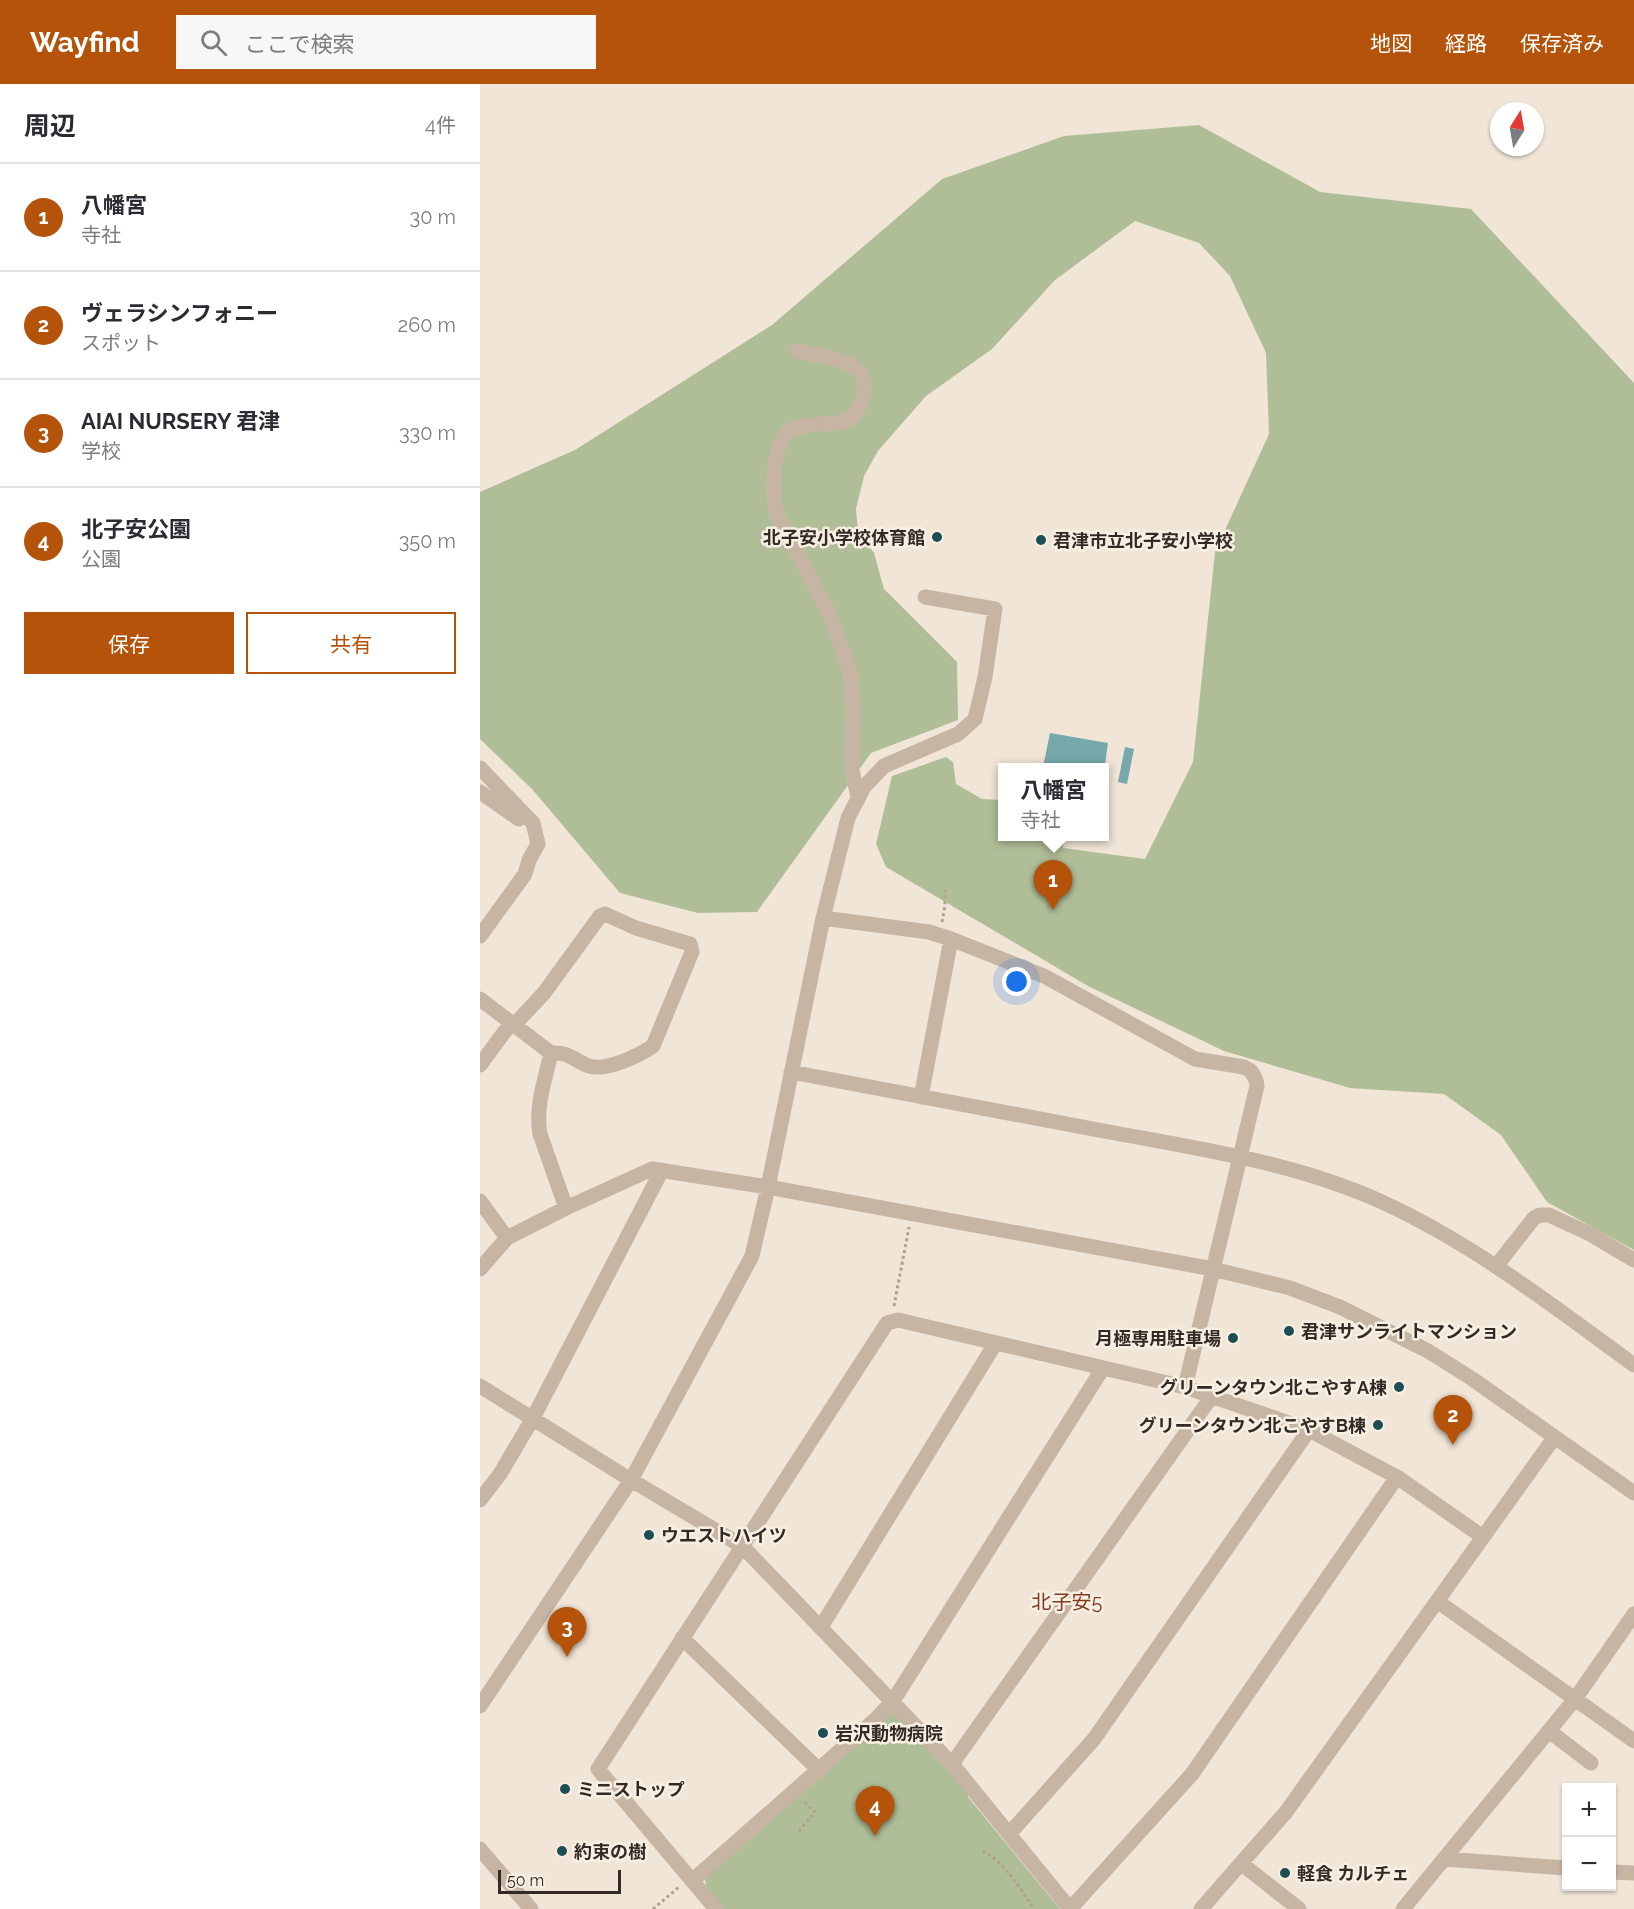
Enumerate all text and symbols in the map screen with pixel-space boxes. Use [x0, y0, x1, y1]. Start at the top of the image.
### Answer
search box [176, 15, 596, 69]
text: Wayfind [30, 26, 140, 59]
icon: search [197, 26, 230, 59]
text: ここで検索 [245, 31, 355, 57]
text: 地図 [1370, 31, 1412, 56]
text: 経路 [1445, 31, 1487, 56]
text: 保存済み [1520, 31, 1604, 56]
north arrow [1490, 102, 1544, 156]
text: 周辺 [24, 111, 76, 141]
text: 4件 [425, 113, 456, 137]
text: 八幡宮 [81, 192, 147, 218]
text: 1 [39, 205, 48, 229]
text: 30 m [410, 205, 456, 229]
text: 寺社 [81, 223, 121, 247]
text: ヴェラシンフォニー [81, 300, 278, 326]
text: 2 [38, 313, 49, 337]
text: 260 m [398, 313, 456, 337]
text: スポット [81, 331, 161, 355]
text: AIAI NURSERY 君津 [81, 408, 280, 434]
text: 3 [38, 421, 49, 445]
text: 330 m [399, 421, 456, 445]
text: 学校 [81, 439, 121, 463]
text: 北子安公園 [81, 516, 191, 542]
place label: 北子安小学校体育館 [763, 527, 925, 548]
text: 4 [38, 529, 49, 553]
text: 350 m [399, 529, 456, 553]
marker: 北子安小学校体育館 [930, 530, 944, 544]
place label: 君津市立北子安小学校 [1053, 530, 1233, 551]
marker: 君津市立北子安小学校 [1034, 533, 1048, 547]
text: 公園 [81, 547, 121, 571]
button: 保存 [24, 612, 234, 674]
button: 共有 [246, 612, 456, 674]
popup [998, 763, 1109, 841]
text: 八幡宮 [1020, 777, 1087, 803]
text: 寺社 [1020, 808, 1060, 832]
pin: 1 [1034, 860, 1072, 910]
your location [1002, 967, 1031, 996]
place label: 君津サンライトマンション [1301, 1321, 1517, 1342]
marker: 君津サンライトマンション [1282, 1324, 1296, 1338]
place label: 月極専用駐車場 [1095, 1328, 1221, 1349]
marker: 月極専用駐車場 [1226, 1331, 1240, 1345]
place label: グリーンタウン北こやすA棟 [1160, 1377, 1387, 1398]
marker: グリーンタウン北こやすA棟 [1392, 1380, 1406, 1394]
pin: 2 [1434, 1396, 1472, 1445]
place label: グリーンタウン北こやすB棟 [1139, 1415, 1366, 1436]
marker: グリーンタウン北こやすB棟 [1371, 1418, 1385, 1432]
place label: ウエストハイツ [661, 1525, 787, 1546]
marker: ウエストハイツ [642, 1528, 656, 1542]
district label: 北子安5 [1032, 1590, 1103, 1614]
pin: 3 [548, 1608, 586, 1657]
place label: 岩沢動物病院 [835, 1723, 943, 1744]
marker: 岩沢動物病院 [816, 1726, 830, 1740]
place label: ミニストップ [577, 1779, 685, 1800]
marker: ミニストップ [558, 1782, 572, 1796]
map controls [1562, 1783, 1616, 1891]
button: + [1562, 1783, 1616, 1837]
pin: 4 [856, 1786, 894, 1836]
button: − [1562, 1837, 1616, 1891]
place label: 約束の樹 [574, 1841, 646, 1862]
marker: 約束の樹 [555, 1844, 569, 1858]
place label: 軽食 カルチェ [1297, 1863, 1409, 1884]
marker: 軽食 カルチェ [1278, 1866, 1292, 1880]
scale bar [498, 1867, 621, 1894]
text: 50 m [507, 1871, 544, 1890]

